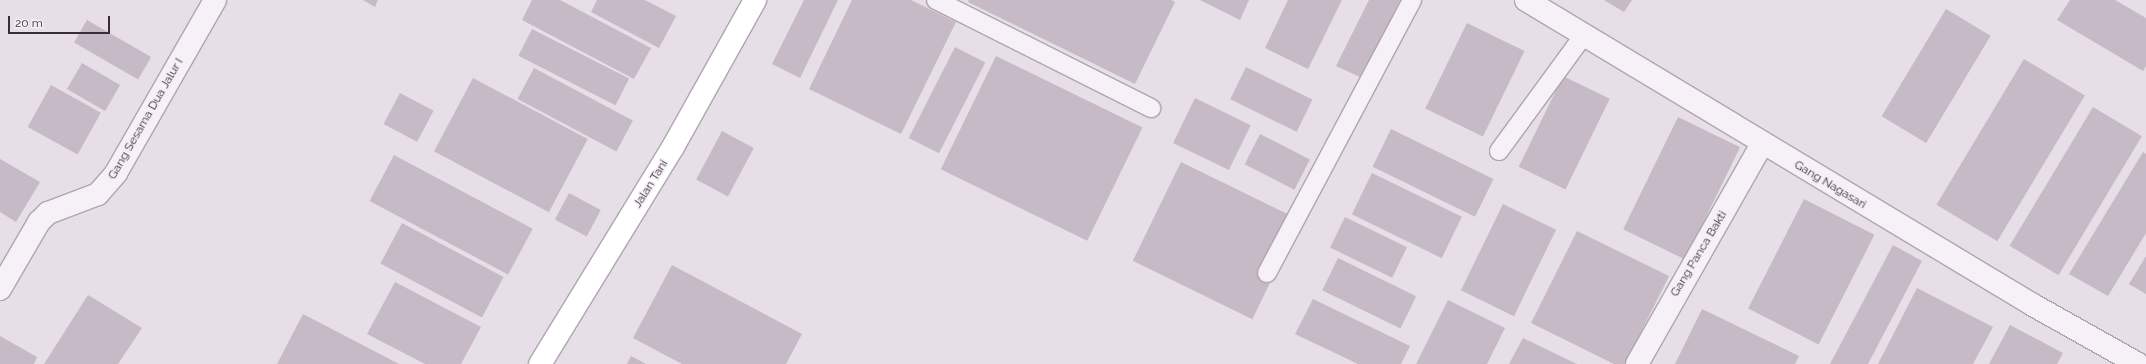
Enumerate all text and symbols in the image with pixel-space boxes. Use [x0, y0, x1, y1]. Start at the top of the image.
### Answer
scale bar [10, 8, 112, 34]
text: 20 m [15, 16, 43, 30]
street label: Gang Sesama Dua Jalur I [105, 56, 187, 182]
street label: Jalan Tani [631, 157, 671, 211]
street label: Gang Nagasari [1791, 158, 1869, 212]
street label: Gang Panca Bakti [1668, 209, 1730, 299]

